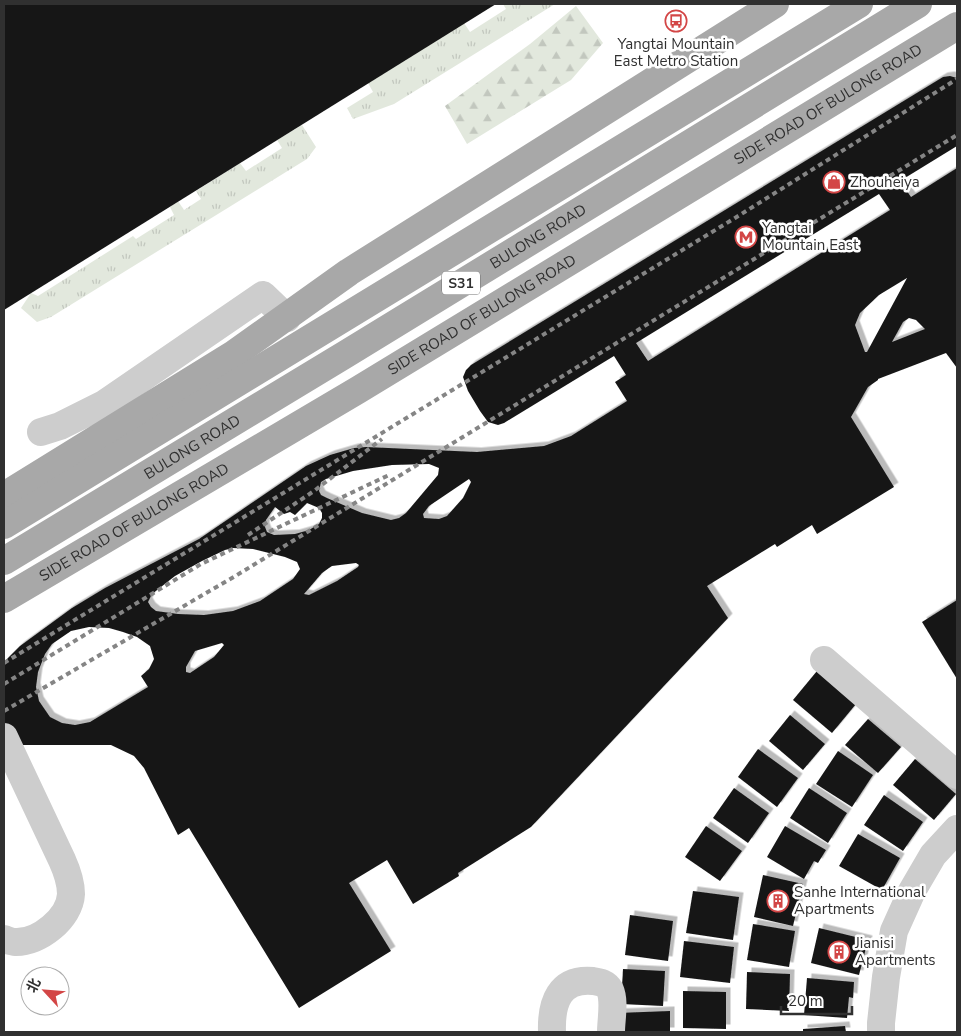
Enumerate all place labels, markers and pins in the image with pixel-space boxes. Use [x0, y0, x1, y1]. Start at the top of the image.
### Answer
bus stop icon: Yangtai Mountain East Metro Station [664, 9, 688, 33]
place label: Yangtai Mountain East Metro Station [614, 34, 738, 71]
shop icon: Zhouheiya [822, 170, 846, 194]
place label: Zhouheiya [850, 172, 920, 192]
place label: Yangtai Mountain East [761, 218, 859, 255]
metro station icon: Yangtai Mountain East [734, 225, 758, 249]
place label: Sanhe International Apartments [794, 882, 926, 919]
building icon: Sanhe International Apartments [766, 889, 790, 913]
place label: Jianisi Apartments [854, 933, 935, 970]
building icon: Jianisi Apartments [827, 940, 851, 964]

